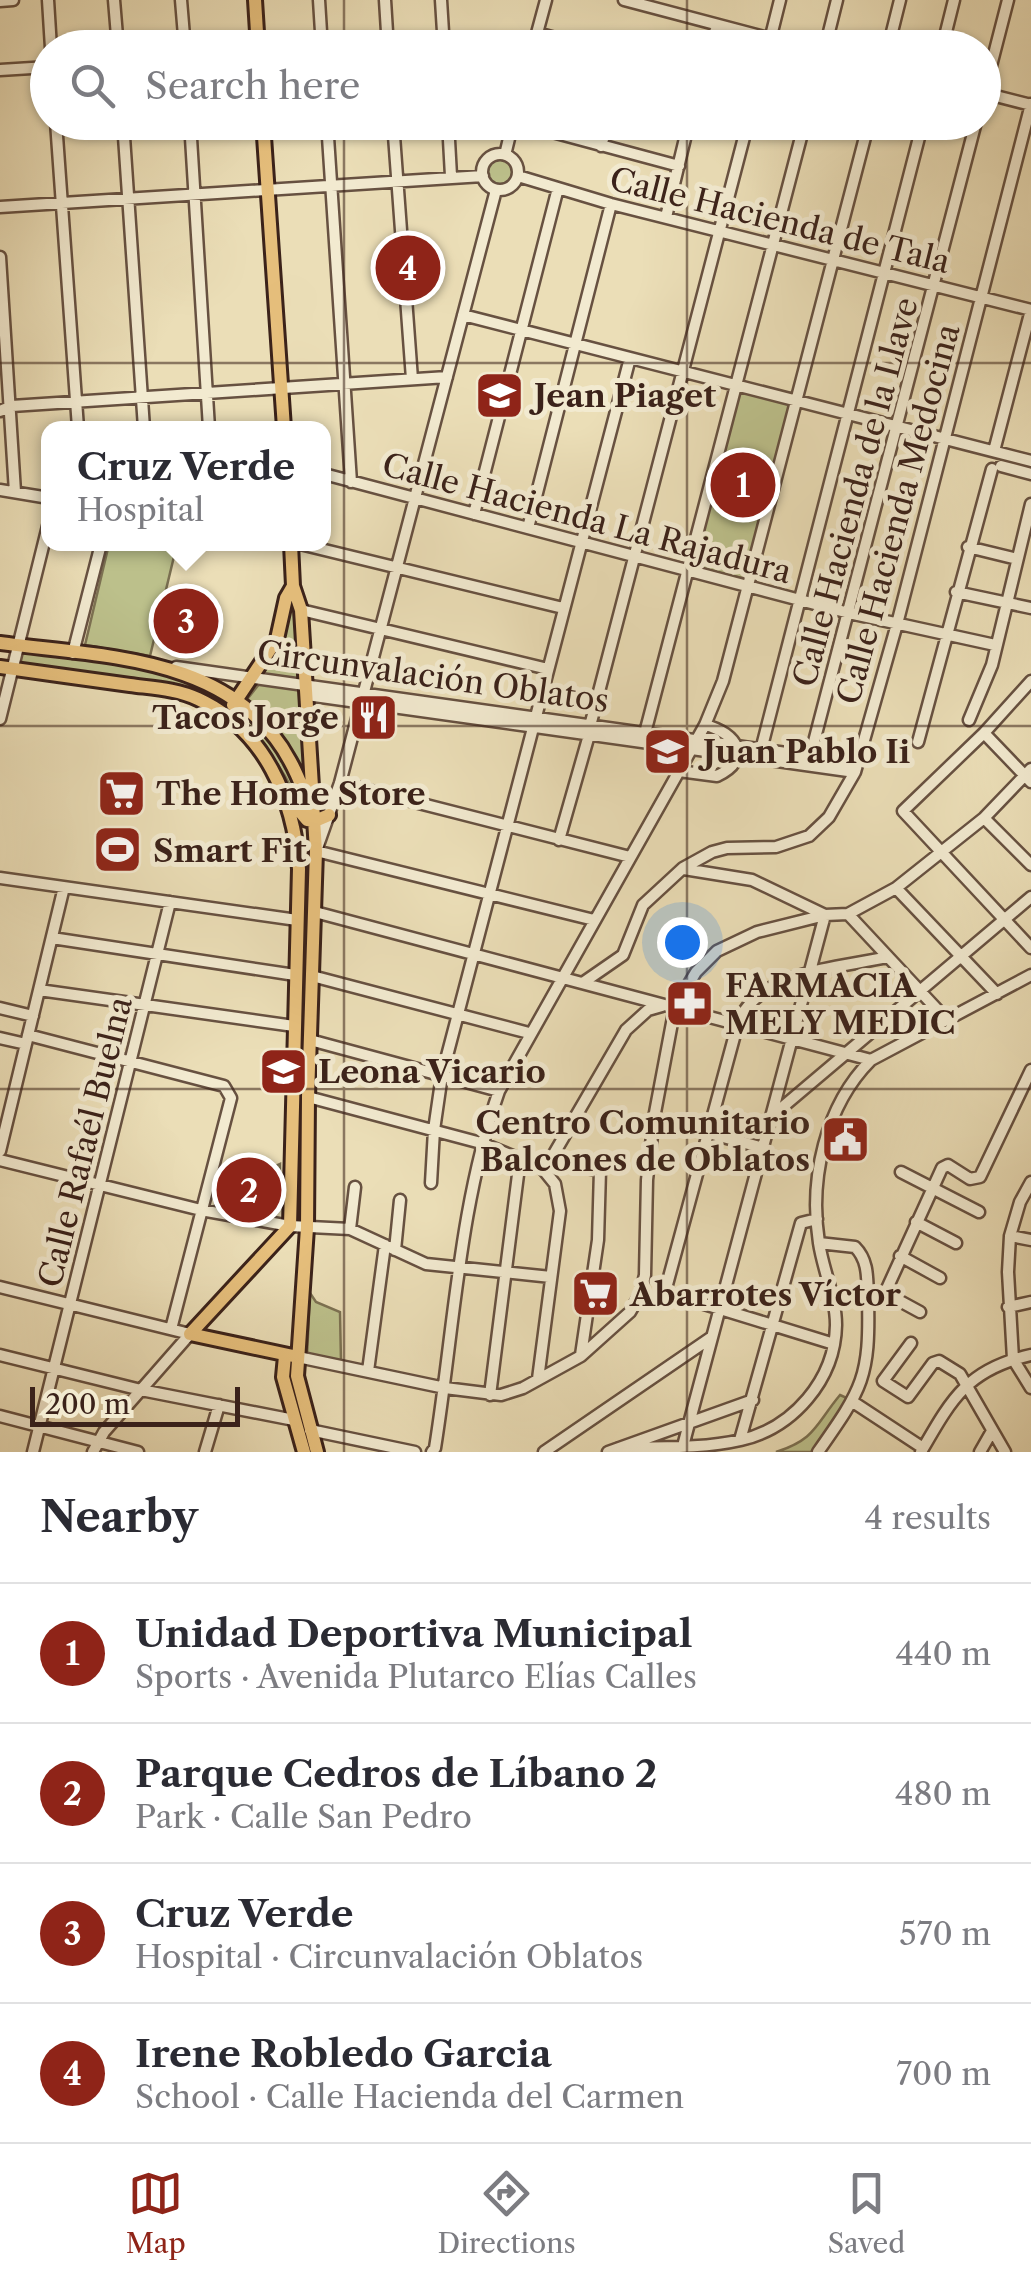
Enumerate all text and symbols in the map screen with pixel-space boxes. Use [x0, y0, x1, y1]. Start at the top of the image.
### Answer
search box [30, 30, 1001, 140]
icon: search [65, 58, 120, 113]
text: Search here [145, 62, 360, 109]
street label: Calle Hacienda de Tala [606, 159, 954, 281]
pin: 4 [376, 230, 440, 306]
street label: Calle Hacienda de la Llave [784, 293, 926, 691]
street label: Calle Hacienda Medocina [828, 319, 968, 708]
school or university icon: Jean Piaget [473, 369, 525, 421]
place label: Jean Piaget [529, 376, 716, 415]
popup [41, 421, 331, 551]
text: Cruz Verde [77, 443, 295, 490]
street label: Calle Hacienda La Rajadura [378, 445, 796, 591]
pin: 1 [710, 448, 776, 522]
text: Hospital [77, 490, 204, 529]
pin: 3 [154, 584, 218, 658]
street label: Circunvalación Oblatos [255, 632, 611, 720]
restaurant icon: Tacos Jorge [348, 691, 400, 743]
place label: Tacos Jorge [152, 698, 339, 737]
school or university icon: Juan Pablo Ii [642, 725, 694, 777]
place label: Juan Pablo Ii [698, 732, 910, 771]
supermarket icon: The Home Store [95, 767, 147, 819]
place label: The Home Store [156, 774, 426, 813]
sports icon: Smart Fit [92, 824, 144, 876]
place label: Smart Fit [153, 831, 307, 870]
your location [657, 917, 708, 968]
place label: FARMACIA MELY MEDIC [725, 966, 956, 1042]
pharmacy icon: FARMACIA MELY MEDIC [664, 977, 716, 1029]
street label: Calle Rafaél Buelna [30, 993, 140, 1291]
school or university icon: Leona Vicario [257, 1045, 309, 1097]
place label: Leona Vicario [318, 1052, 546, 1091]
place label: Centro Comunitario Balcones de Oblatos [476, 1103, 810, 1179]
public building icon: Centro Comunitario Balcones de Oblatos [819, 1114, 871, 1166]
pin: 2 [216, 1152, 282, 1228]
supermarket icon: Abarrotes Víctor [569, 1268, 621, 1320]
place label: Abarrotes Víctor [629, 1275, 901, 1314]
scale bar [30, 1382, 240, 1426]
text: 200 m [45, 1387, 130, 1421]
text: Nearby [40, 1491, 198, 1543]
text: 4 results [865, 1498, 991, 1537]
text: Unidad Deportiva Municipal [135, 1610, 692, 1657]
text: 1 [65, 1634, 80, 1673]
text: 440 m [895, 1634, 991, 1673]
text: Sports · Avenida Plutarco Elías Calles [135, 1657, 697, 1696]
text: Parque Cedros de Líbano 2 [135, 1750, 657, 1797]
text: 2 [63, 1774, 82, 1813]
text: 480 m [895, 1774, 991, 1813]
text: Park · Calle San Pedro [135, 1797, 472, 1836]
text: Cruz Verde [135, 1890, 354, 1937]
text: 3 [63, 1914, 82, 1953]
text: 570 m [899, 1914, 991, 1953]
text: Hospital · Circunvalación Oblatos [135, 1937, 643, 1976]
text: Irene Robledo Garcia [135, 2030, 552, 2077]
text: 4 [63, 2054, 82, 2093]
text: 700 m [896, 2054, 991, 2093]
text: School · Calle Hacienda del Carmen [135, 2077, 684, 2116]
tab: Map [126, 2166, 186, 2260]
tab: Directions [437, 2166, 576, 2260]
tab: Saved [827, 2166, 905, 2260]

